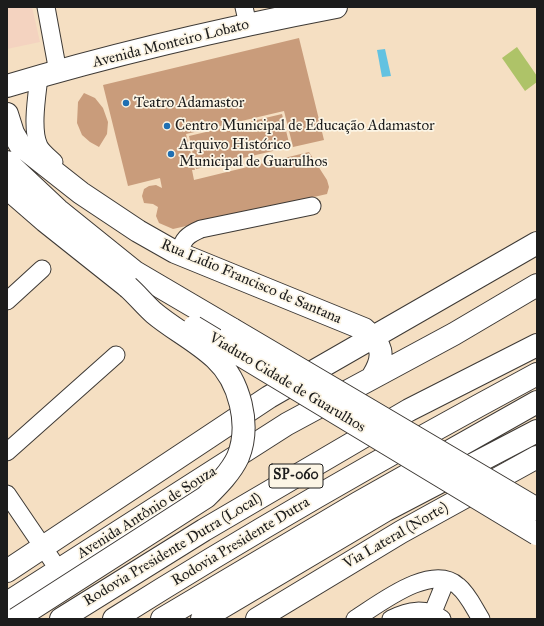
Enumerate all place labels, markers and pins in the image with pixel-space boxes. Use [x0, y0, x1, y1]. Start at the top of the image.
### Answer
place label: Teatro Adamastor [134, 94, 244, 112]
marker: Teatro Adamastor [121, 98, 131, 108]
place label: Centro Municipal de Educação Adamastor [175, 117, 435, 135]
marker: Centro Municipal de Educação Adamastor [162, 121, 172, 131]
place label: Arquivo Histórico Municipal de Guarulhos [179, 136, 328, 171]
marker: Arquivo Histórico Municipal de Guarulhos [166, 149, 176, 159]

